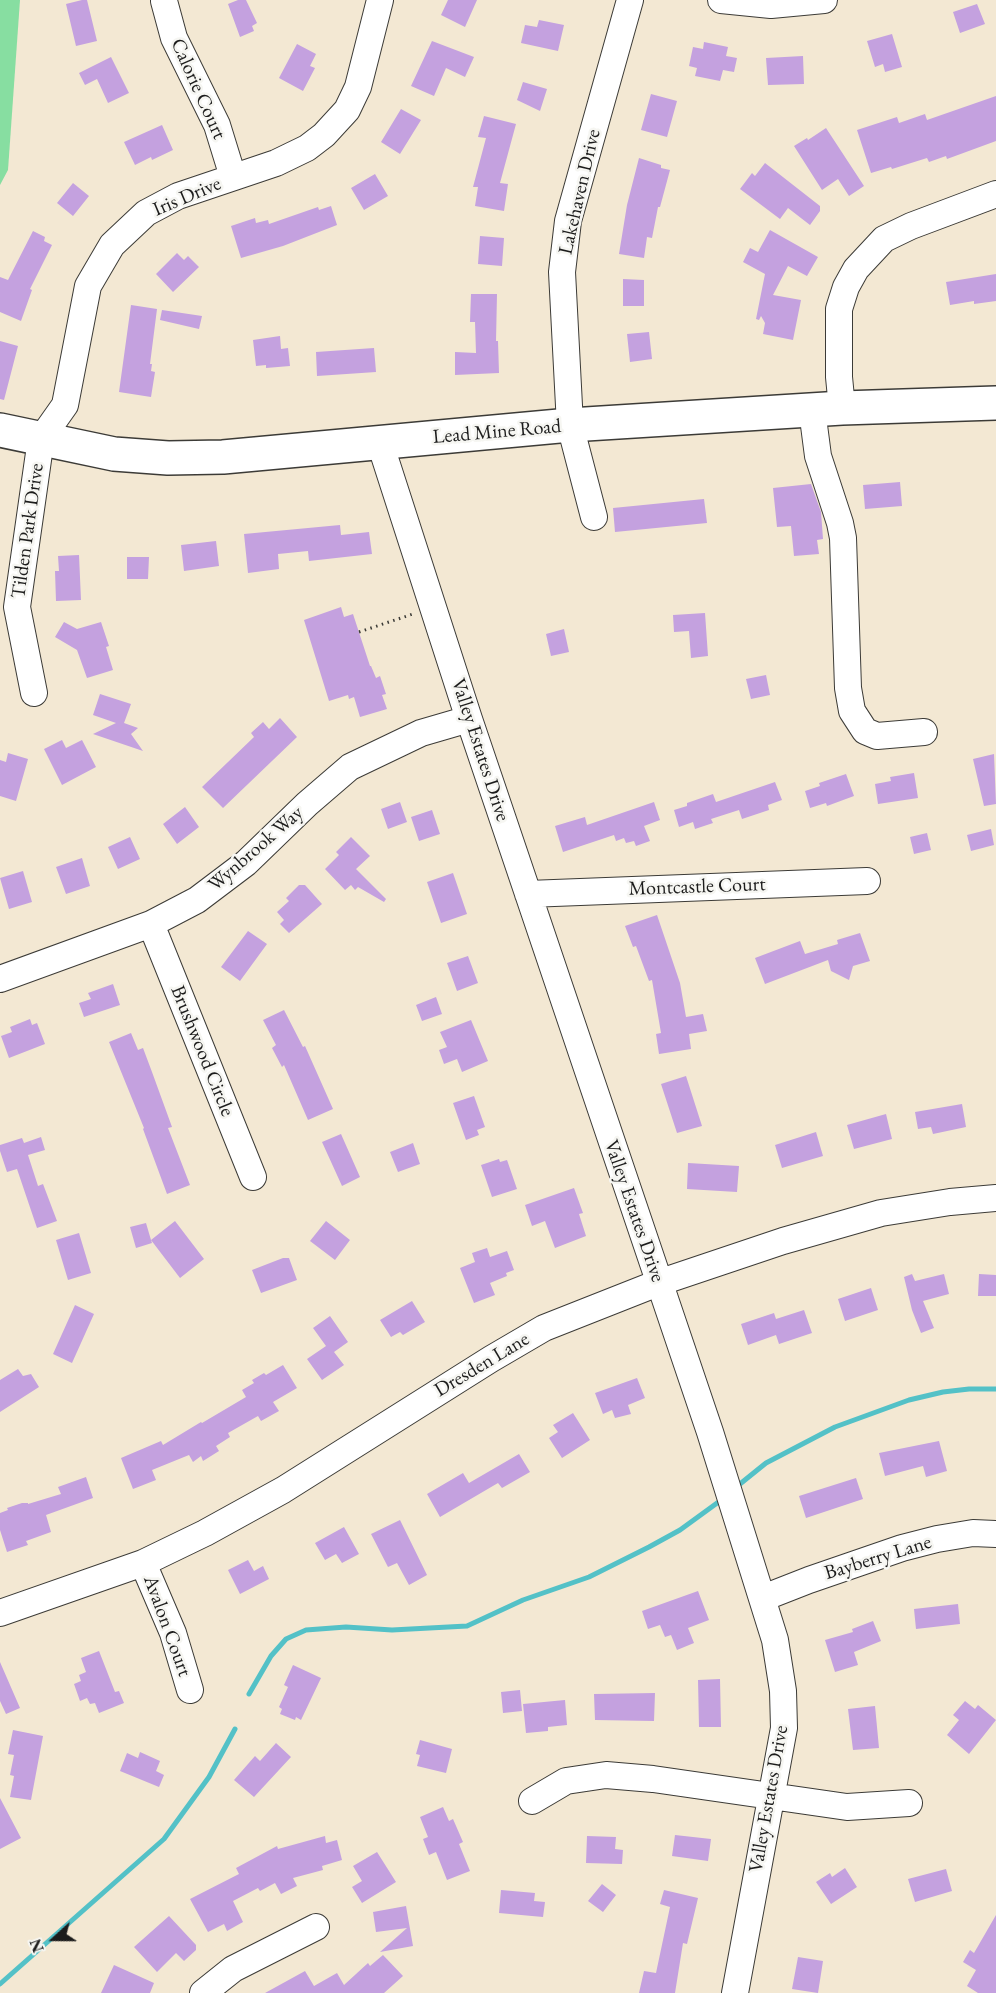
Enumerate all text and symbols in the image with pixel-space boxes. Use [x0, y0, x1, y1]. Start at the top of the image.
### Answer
street label: Calorie Court [165, 35, 231, 143]
street label: Lakehaven Drive [554, 127, 606, 257]
street label: Iris Drive [149, 172, 225, 222]
street label: Lead Mine Road [432, 414, 562, 450]
street label: Tilden Park Drive [7, 462, 49, 600]
street label: Valley Estates Drive [446, 676, 514, 824]
street label: Wynbrook Way [203, 801, 309, 897]
street label: Montcastle Court [628, 873, 766, 901]
street label: Brushwood Circle [165, 982, 239, 1120]
street label: Valley Estates Drive [598, 1137, 670, 1285]
street label: Dresden Lane [430, 1327, 534, 1403]
street label: Bayberry Lane [822, 1530, 934, 1586]
street label: Avalon Court [138, 1572, 196, 1680]
street label: Valley Estates Drive [744, 1724, 794, 1874]
north arrow [24, 1909, 84, 1969]
text: N [25, 1936, 49, 1955]

